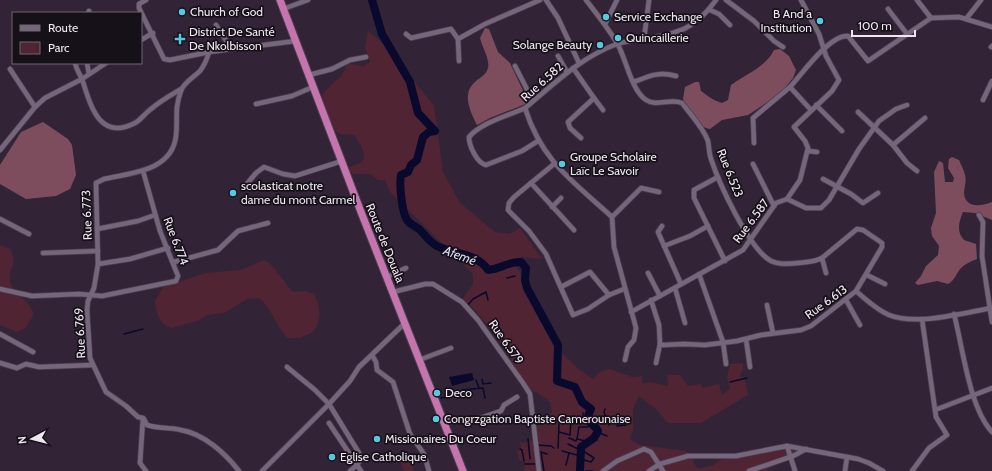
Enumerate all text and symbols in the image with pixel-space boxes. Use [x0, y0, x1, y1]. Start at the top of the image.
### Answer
place label: Church of God [190, 4, 263, 19]
place label: B And a Institution [761, 6, 812, 35]
marker: Church of God [177, 7, 187, 17]
place label: Service Exchange [614, 9, 702, 24]
legend [12, 12, 142, 64]
marker: Service Exchange [601, 12, 611, 22]
scale bar [852, 12, 915, 38]
marker: B And a Institution [815, 16, 825, 26]
text: 100 m [858, 18, 892, 33]
text: Route [48, 20, 78, 35]
place label: District De Santé De Nkolbisson [189, 24, 275, 53]
place label: Quincaillerie [626, 30, 689, 45]
marker: District De Santé De Nkolbisson [174, 33, 186, 45]
marker: Quincaillerie [613, 33, 623, 43]
place label: Solange Beauty [513, 37, 592, 52]
text: Parc [48, 40, 70, 55]
marker: Solange Beauty [595, 40, 605, 50]
street label: Rue 6.582 [517, 59, 566, 104]
street label: Rue 6.523 [714, 146, 747, 199]
place label: Groupe Scholaire Laïc Le Savoir [570, 149, 657, 178]
marker: Groupe Scholaire Laïc Le Savoir [557, 159, 567, 169]
place label: scolasticat notre dame du mont Carmel [241, 178, 356, 207]
marker: scolasticat notre dame du mont Carmel [228, 188, 238, 198]
street label: Rue 6.773 [78, 190, 95, 240]
street label: Rue 6.587 [729, 196, 772, 246]
street label: Route de Douala [363, 201, 408, 285]
street label: Rue 6.774 [160, 215, 192, 267]
water label: Afemé [441, 241, 478, 268]
street label: Rue 6.613 [802, 281, 850, 322]
street label: Rue 6.769 [71, 307, 88, 359]
street label: Rue 6.579 [486, 317, 527, 367]
place label: Deco [445, 385, 472, 400]
marker: Deco [432, 388, 442, 398]
place label: Congrzgation Baptiste Camerounaise [444, 411, 631, 426]
marker: Congrzgation Baptiste Camerounaise [431, 414, 441, 424]
north arrow [12, 419, 52, 459]
place label: Missionaires Du Coeur [385, 431, 497, 446]
marker: Missionaires Du Coeur [372, 434, 382, 444]
text: N [15, 436, 29, 445]
place label: Eglise Catholique [340, 449, 426, 464]
marker: Eglise Catholique [327, 452, 337, 462]

